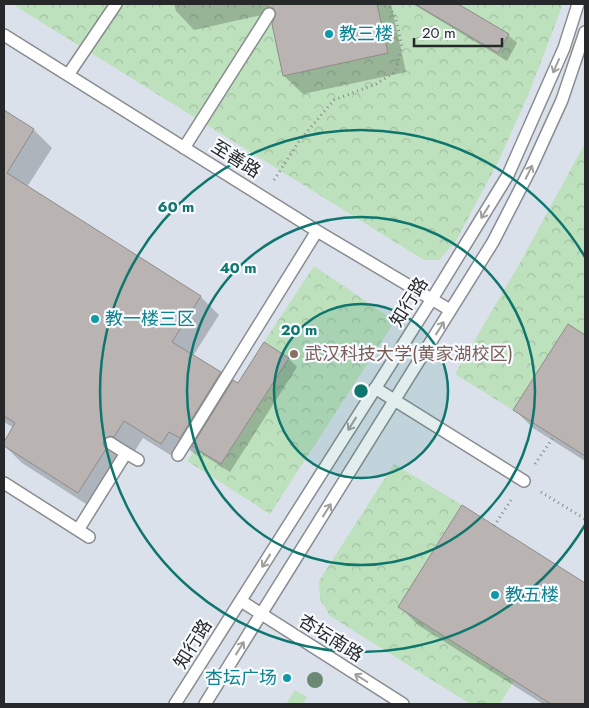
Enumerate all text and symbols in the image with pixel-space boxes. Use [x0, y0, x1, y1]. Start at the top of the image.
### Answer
scale bar [414, 15, 502, 47]
place label: 教三楼 [339, 21, 393, 47]
text: 20 m [422, 22, 456, 44]
marker: 教三楼 [323, 28, 335, 40]
one-way arrow [550, 58, 560, 73]
street label: 至善路 [206, 134, 266, 184]
one-way arrow [524, 164, 534, 179]
text: 60 m [158, 196, 194, 218]
one-way arrow [480, 205, 490, 219]
text: 40 m [219, 257, 257, 279]
street label: 知行路 [384, 272, 434, 332]
place label: 教一楼三区 [105, 306, 195, 332]
marker: 教一楼三区 [89, 313, 101, 325]
text: 20 m [281, 319, 317, 341]
one-way arrow [435, 321, 445, 335]
place label: 武汉科技大学(黄家湖校区) [304, 341, 513, 367]
marker: 武汉科技大学(黄家湖校区) [288, 348, 300, 360]
centre of rings [352, 382, 370, 400]
one-way arrow [347, 416, 357, 430]
one-way arrow [322, 504, 332, 518]
one-way arrow [260, 554, 270, 568]
place label: 教五楼 [505, 582, 559, 608]
marker: 教五楼 [489, 589, 501, 601]
street label: 杏坛南路 [294, 608, 368, 668]
street label: 知行路 [168, 614, 218, 674]
one-way arrow [236, 642, 246, 656]
place label: 杏坛广场 [205, 665, 277, 691]
marker: 杏坛广场 [281, 672, 293, 684]
one-way arrow [355, 673, 369, 683]

